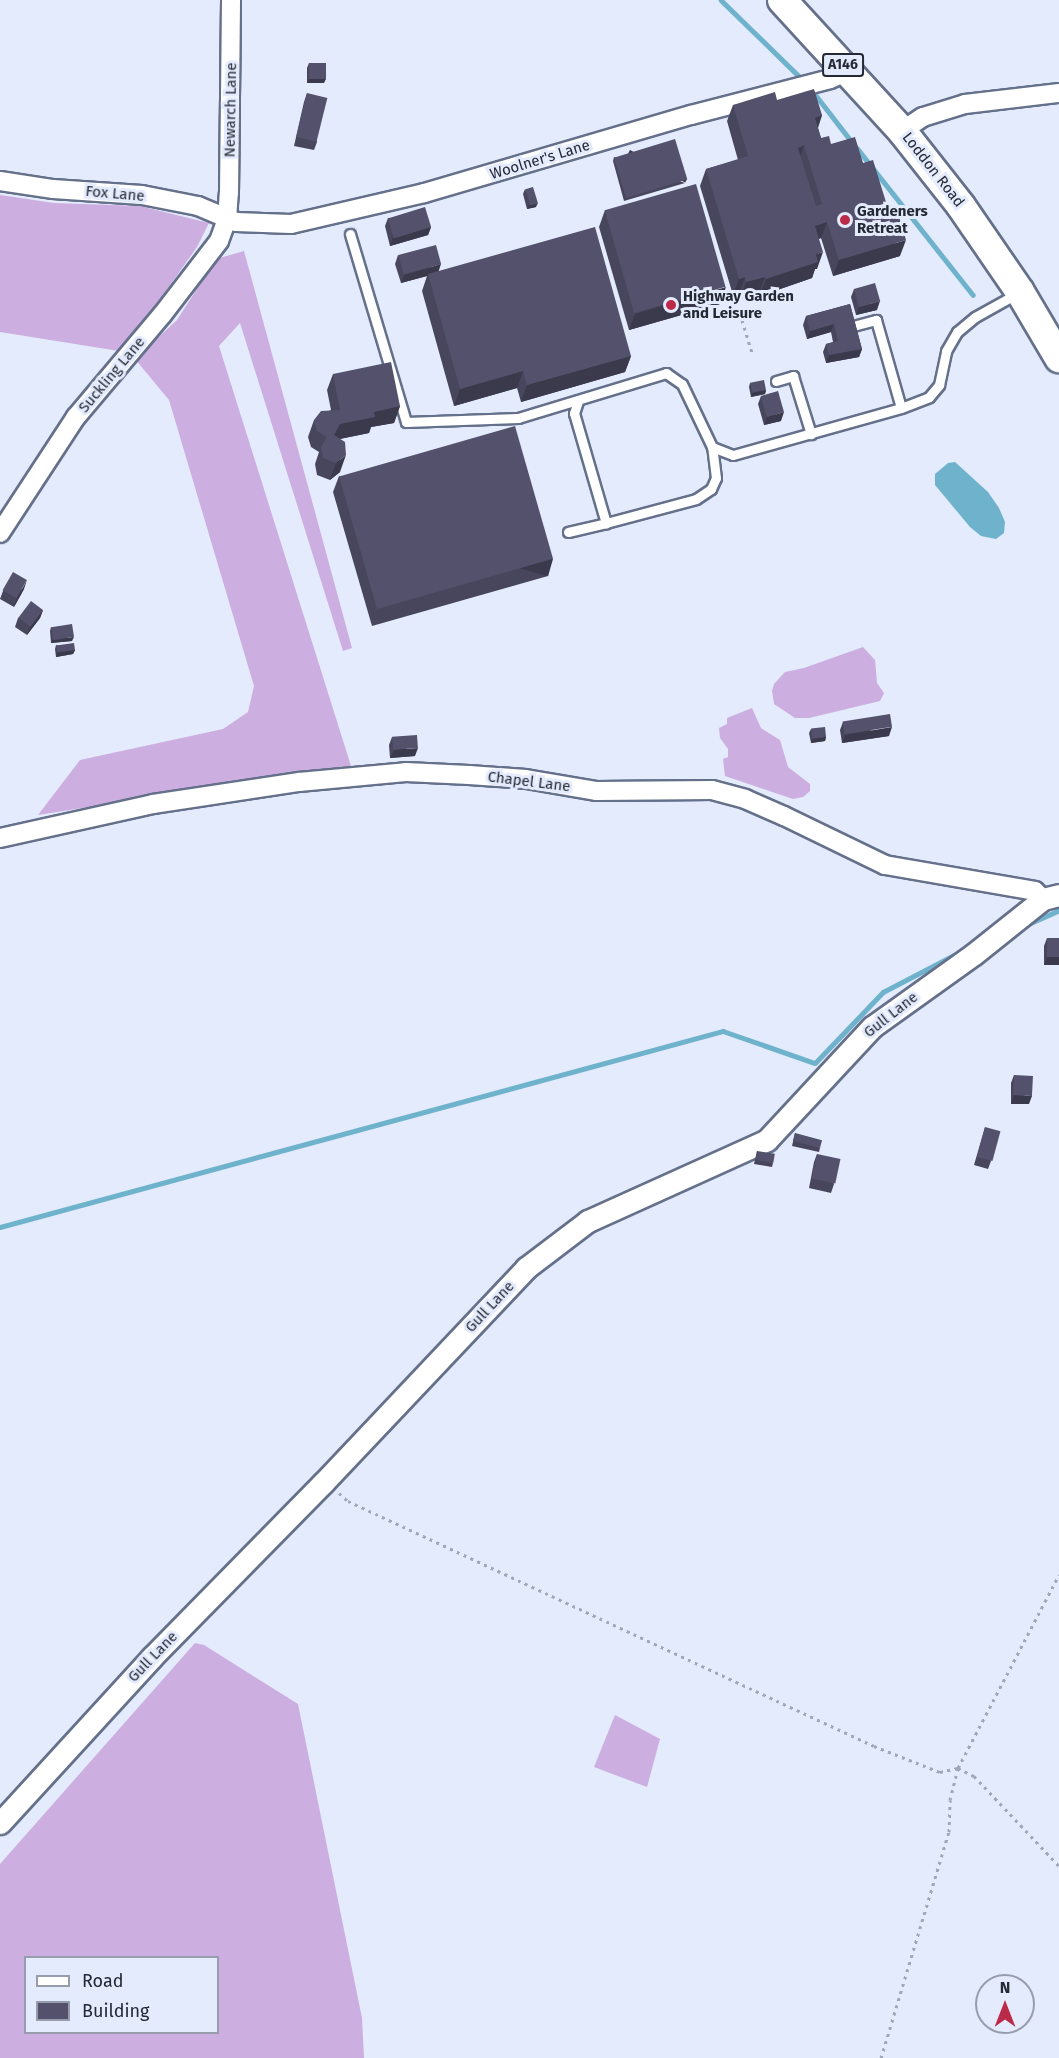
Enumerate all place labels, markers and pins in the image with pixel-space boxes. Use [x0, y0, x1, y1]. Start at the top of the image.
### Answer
place label: Gardeners Retreat [857, 202, 928, 237]
marker: Gardeners Retreat [838, 213, 852, 227]
place label: Highway Garden and Leisure [683, 287, 794, 322]
marker: Highway Garden and Leisure [664, 298, 678, 312]

